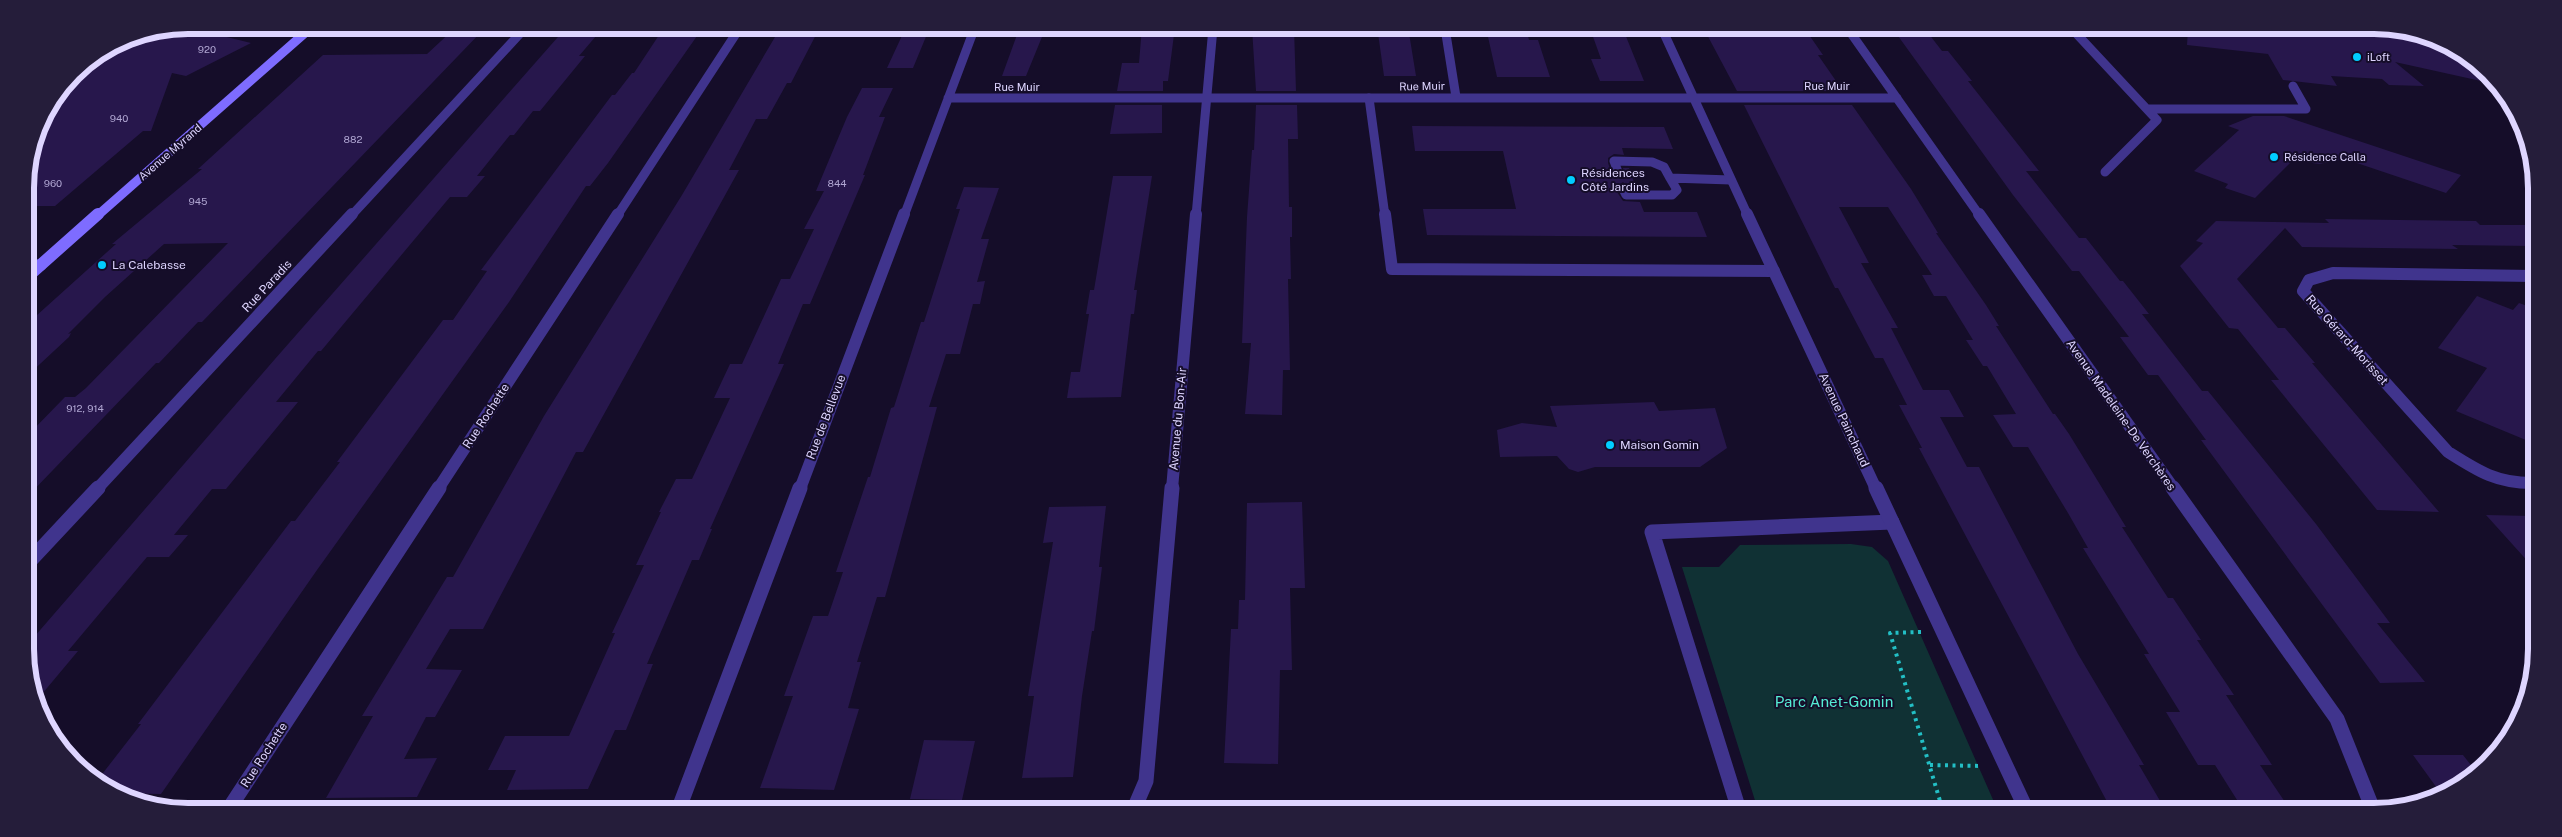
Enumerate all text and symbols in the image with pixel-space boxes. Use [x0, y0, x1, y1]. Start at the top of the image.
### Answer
house number: 920 [198, 43, 216, 55]
marker: iLoft [2351, 51, 2363, 63]
place label: iLoft [2367, 51, 2390, 63]
street label: Rue Muir [1399, 80, 1445, 92]
street label: Rue Muir [1804, 80, 1850, 92]
street label: Rue Muir [994, 81, 1040, 93]
house number: 940 [110, 112, 128, 124]
street label: Avenue Myrand [136, 122, 204, 182]
house number: 882 [344, 133, 362, 145]
marker: Résidence Calla [2268, 151, 2280, 163]
place label: Résidence Calla [2284, 151, 2366, 163]
place label: Résidences Côté Jardins [1581, 166, 1649, 194]
marker: Résidences Côté Jardins [1565, 174, 1577, 186]
house number: 960 [44, 177, 62, 189]
house number: 844 [827, 177, 847, 189]
house number: 945 [189, 195, 207, 207]
street label: Rue Paradis [239, 257, 295, 315]
place label: La Calebasse [112, 258, 186, 272]
marker: La Calebasse [96, 259, 108, 271]
street label: Rue Gérard-Morisset [2303, 292, 2391, 388]
street label: Avenue Madeleine-De Verchères [2063, 337, 2179, 493]
street label: Avenue du Bon-Air [1167, 367, 1189, 471]
street label: Avenue Painchaud [1816, 371, 1872, 469]
street label: Rue de Bellevue [803, 373, 849, 461]
street label: Rue Rochette [460, 381, 512, 451]
house number: 912, 914 [66, 402, 104, 414]
place label: Maison Gomin [1620, 438, 1699, 452]
marker: Maison Gomin [1604, 439, 1616, 451]
park label: Parc Anet-Gomin [1775, 693, 1893, 710]
street label: Rue Rochette [238, 720, 290, 790]

